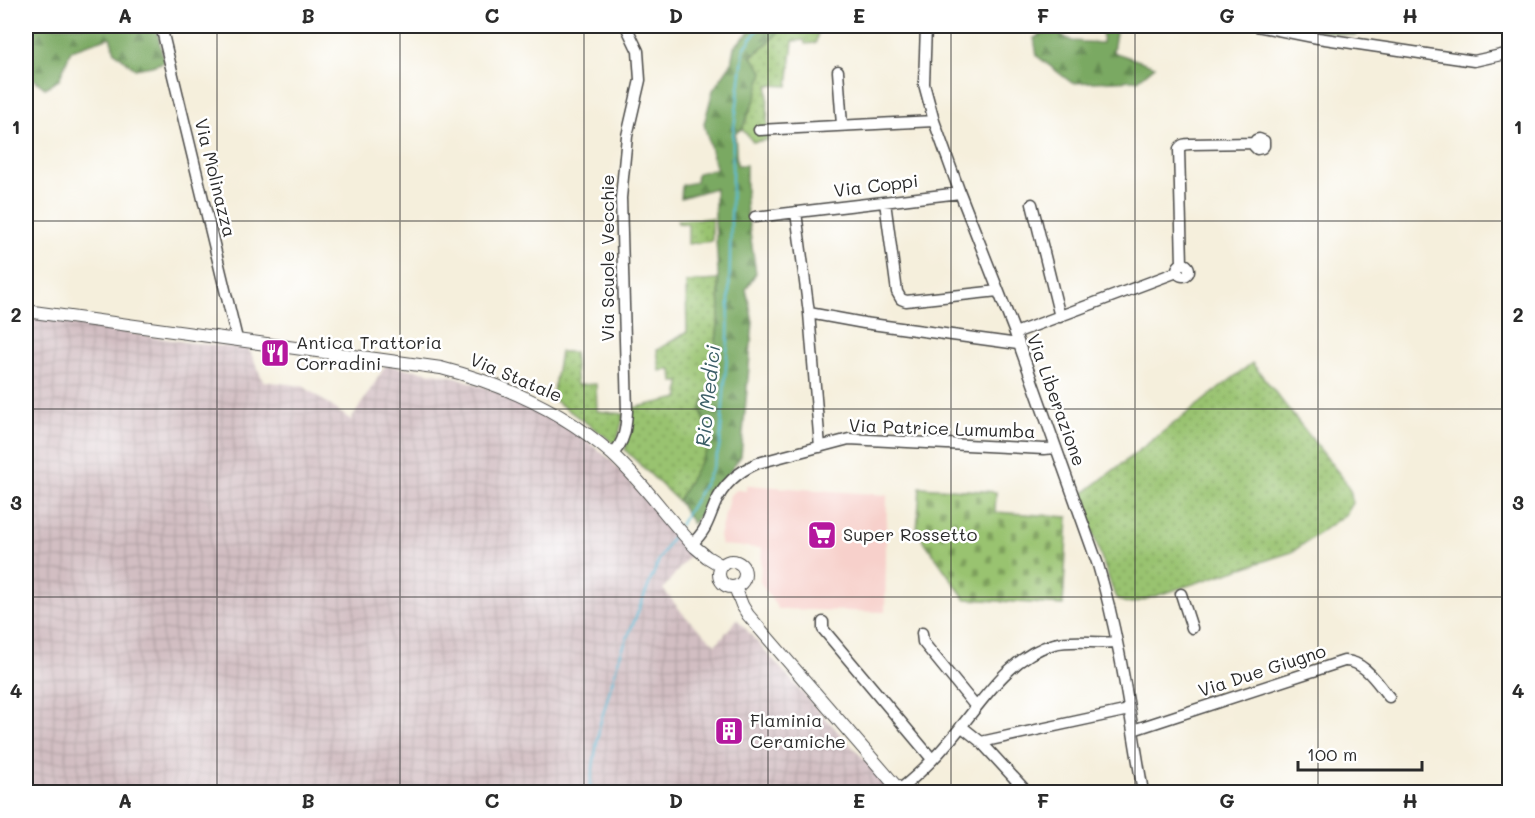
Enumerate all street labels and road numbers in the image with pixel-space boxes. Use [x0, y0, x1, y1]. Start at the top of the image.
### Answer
street label: Via Molinazza [190, 116, 242, 240]
street label: Via Coppi [832, 168, 920, 202]
street label: Via Scuole Vecchie [595, 174, 619, 342]
street label: Via Liberazione [1022, 330, 1092, 469]
street label: Via Statale [467, 347, 566, 407]
street label: Via Patrice Lumumba [848, 413, 1036, 443]
street label: Via Due Giugno [1195, 638, 1329, 702]

